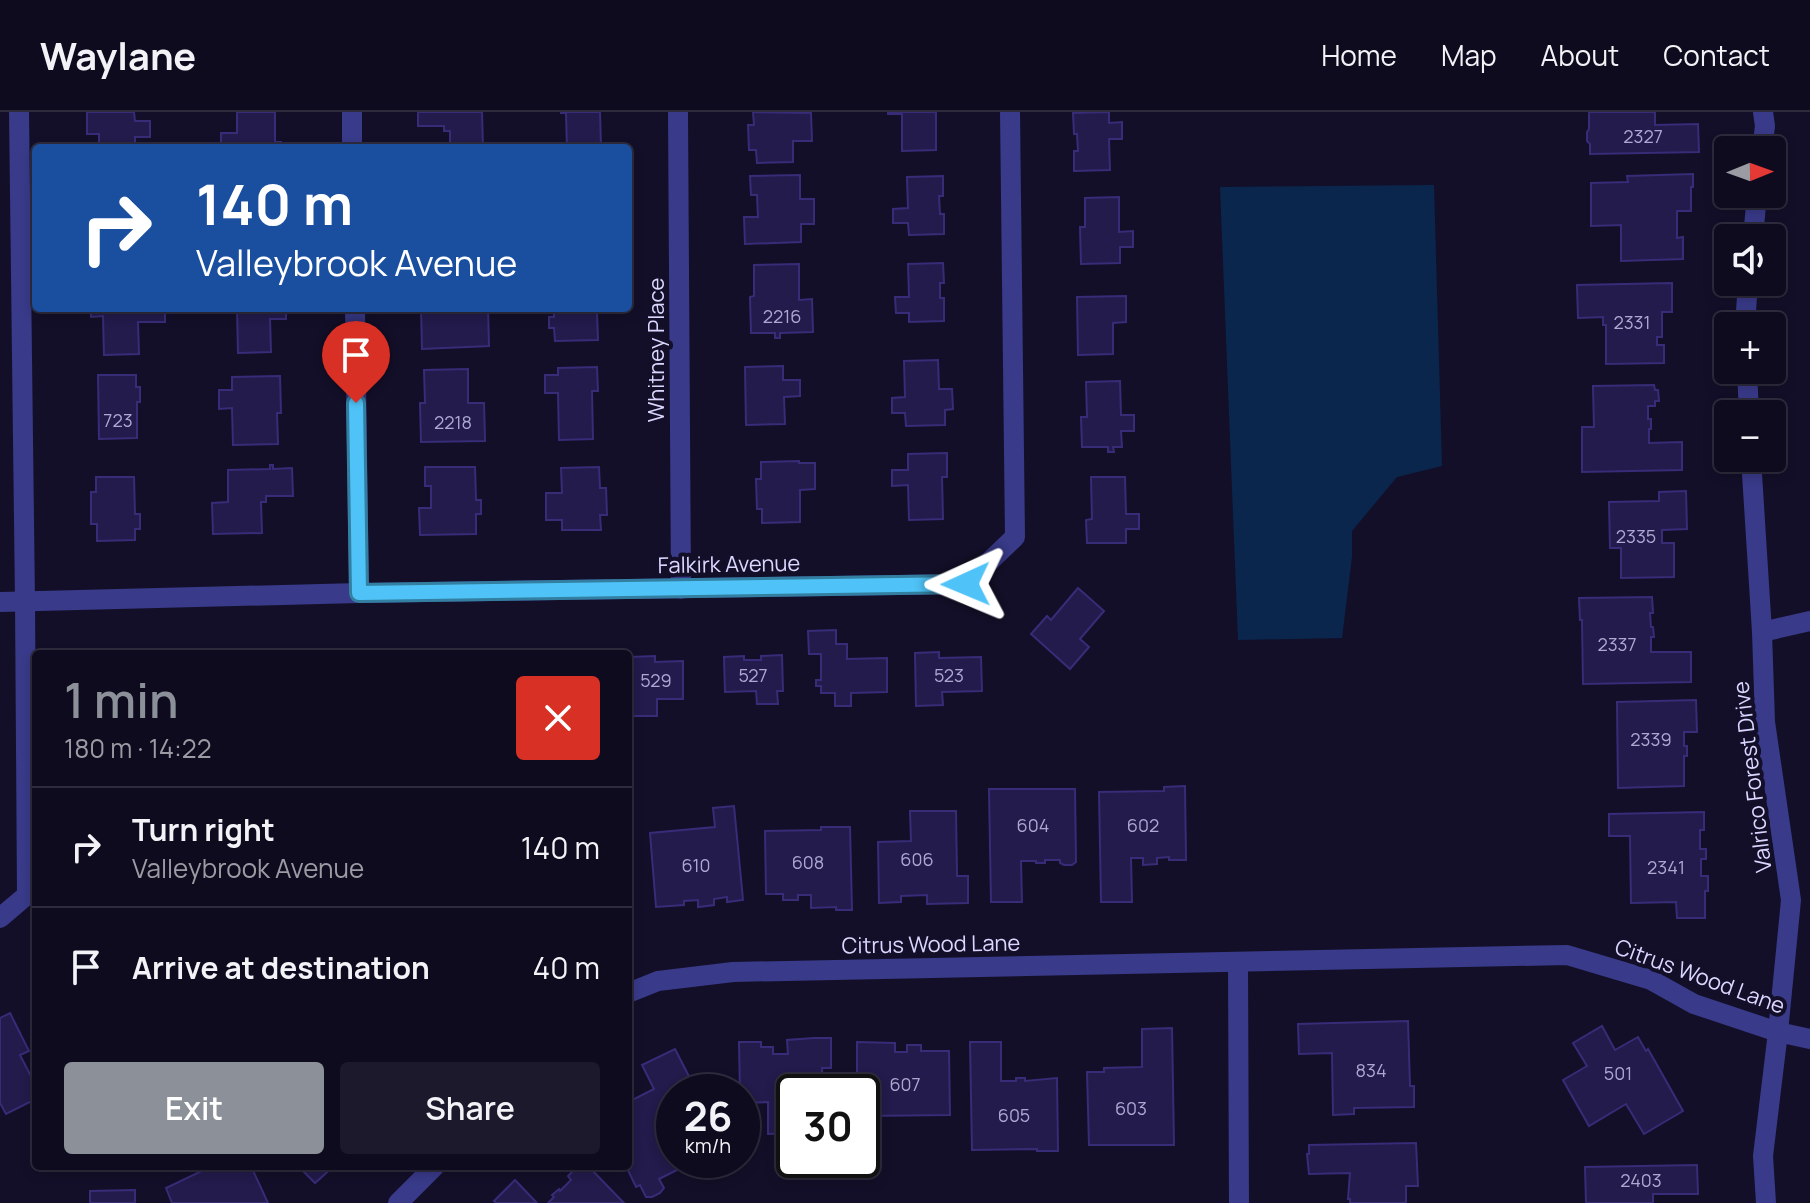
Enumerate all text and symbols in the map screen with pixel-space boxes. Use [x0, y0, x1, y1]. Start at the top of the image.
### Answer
text: Waylane [40, 29, 196, 81]
text: Home [1321, 36, 1397, 74]
text: Map [1441, 36, 1497, 74]
text: About [1541, 36, 1619, 74]
text: Contact [1663, 36, 1770, 74]
house number: 2327 [1623, 124, 1663, 148]
north arrow [1714, 136, 1786, 208]
map controls [1714, 136, 1786, 472]
text: 140 m [196, 165, 353, 242]
icon: right [64, 176, 168, 280]
button: sound [1714, 224, 1786, 296]
text: Valleybrook Avenue [196, 238, 517, 287]
street label: Whitney Place [641, 278, 671, 422]
house number: 2216 [763, 304, 801, 328]
house number: 2331 [1613, 310, 1651, 334]
button: + [1714, 312, 1786, 384]
pin [322, 321, 390, 403]
icon: arrive [334, 333, 378, 377]
button: − [1714, 400, 1786, 472]
house number: 723 [103, 408, 133, 432]
house number: 2218 [434, 410, 472, 434]
house number: 2335 [1616, 524, 1656, 548]
position arrow [924, 542, 1008, 626]
street label: Falkirk Avenue [657, 548, 801, 580]
house number: 2337 [1597, 632, 1637, 656]
house number: 527 [738, 663, 768, 687]
house number: 523 [934, 663, 964, 687]
text: 1 min [64, 667, 178, 732]
house number: 529 [640, 668, 672, 692]
button: close [516, 676, 600, 760]
street label: Valrico Forest Drive [1725, 680, 1779, 874]
house number: 2339 [1630, 727, 1672, 751]
text: 180 m · 14:22 [64, 730, 212, 766]
text: Turn right [132, 809, 275, 850]
house number: 604 [1017, 813, 1049, 837]
house number: 602 [1127, 813, 1159, 837]
icon: right [64, 825, 108, 869]
text: 140 m [521, 827, 600, 868]
house number: 606 [900, 847, 934, 871]
text: Valleybrook Avenue [132, 850, 364, 886]
house number: 608 [792, 850, 824, 874]
house number: 610 [682, 853, 710, 877]
house number: 2341 [1647, 855, 1685, 879]
street label: Citrus Wood Lane [841, 927, 1021, 961]
street label: Citrus Wood Lane [1611, 931, 1789, 1021]
icon: arrive [64, 945, 108, 989]
text: Arrive at destination [132, 947, 430, 988]
text: 40 m [533, 947, 600, 988]
house number: 834 [1355, 1058, 1387, 1082]
house number: 501 [1604, 1061, 1632, 1085]
button: Exit [64, 1062, 324, 1154]
button: Share [340, 1062, 600, 1154]
house number: 607 [889, 1072, 921, 1096]
speed limit sign: 30 [776, 1074, 880, 1178]
text: 26 [684, 1088, 732, 1143]
house number: 603 [1115, 1096, 1147, 1120]
house number: 605 [998, 1103, 1030, 1127]
text: km/h [685, 1132, 731, 1159]
house number: 2403 [1620, 1168, 1662, 1192]

